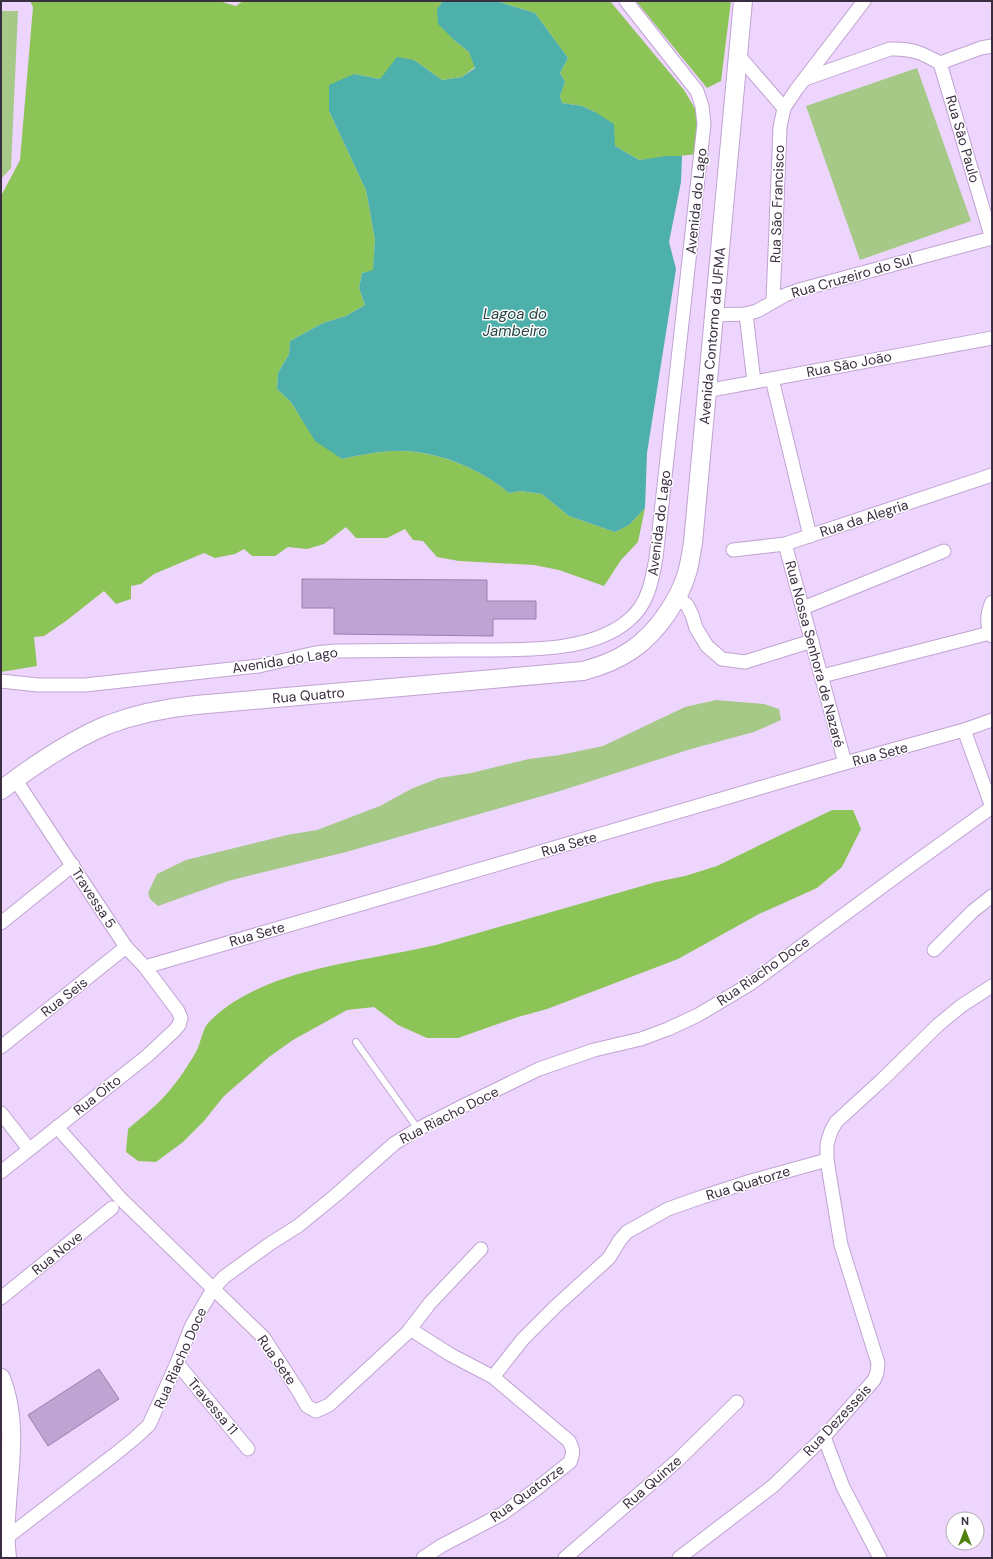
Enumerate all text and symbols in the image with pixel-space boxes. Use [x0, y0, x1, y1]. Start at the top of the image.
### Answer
street label: Rua São Paulo [942, 93, 984, 185]
street label: Rua São Francisco [766, 144, 788, 264]
street label: Avenida do Lago [681, 147, 711, 255]
street label: Avenida Contorno da UFMA [695, 246, 729, 425]
street label: Rua Cruzeiro do Sul [789, 250, 915, 302]
water label: Lagoa do Jambeiro [483, 304, 547, 341]
street label: Rua São João [805, 347, 893, 381]
street label: Avenida do Lago [644, 469, 674, 577]
street label: Rua da Alegria [817, 495, 911, 541]
street label: Rua Nossa Senhora de Nazaré [781, 559, 849, 749]
street label: Avenida do Lago [231, 643, 339, 677]
street label: Rua Quatro [271, 683, 345, 707]
street label: Rua Sete [850, 738, 910, 770]
street label: Rua Sete [539, 828, 599, 860]
street label: Travessa 5 [68, 864, 120, 932]
street label: Rua Sete [227, 918, 287, 950]
street label: Rua Riacho Doce [713, 932, 813, 1010]
street label: Rua Seis [37, 973, 91, 1021]
street label: Rua Oito [70, 1071, 124, 1119]
street label: Rua Riacho Doce [396, 1082, 502, 1148]
street label: Rua Quatorze [704, 1162, 792, 1204]
street label: Rua Nove [28, 1227, 86, 1279]
street label: Rua Riacho Doce [150, 1305, 210, 1411]
street label: Rua Sete [253, 1332, 301, 1388]
street label: Travessa 11 [184, 1374, 242, 1438]
street label: Rua Dezesseis [799, 1380, 875, 1460]
street label: Rua Quinze [619, 1451, 685, 1513]
street label: Rua Quatorze [486, 1460, 568, 1526]
north arrow [945, 1511, 985, 1551]
text: N [961, 1514, 969, 1528]

